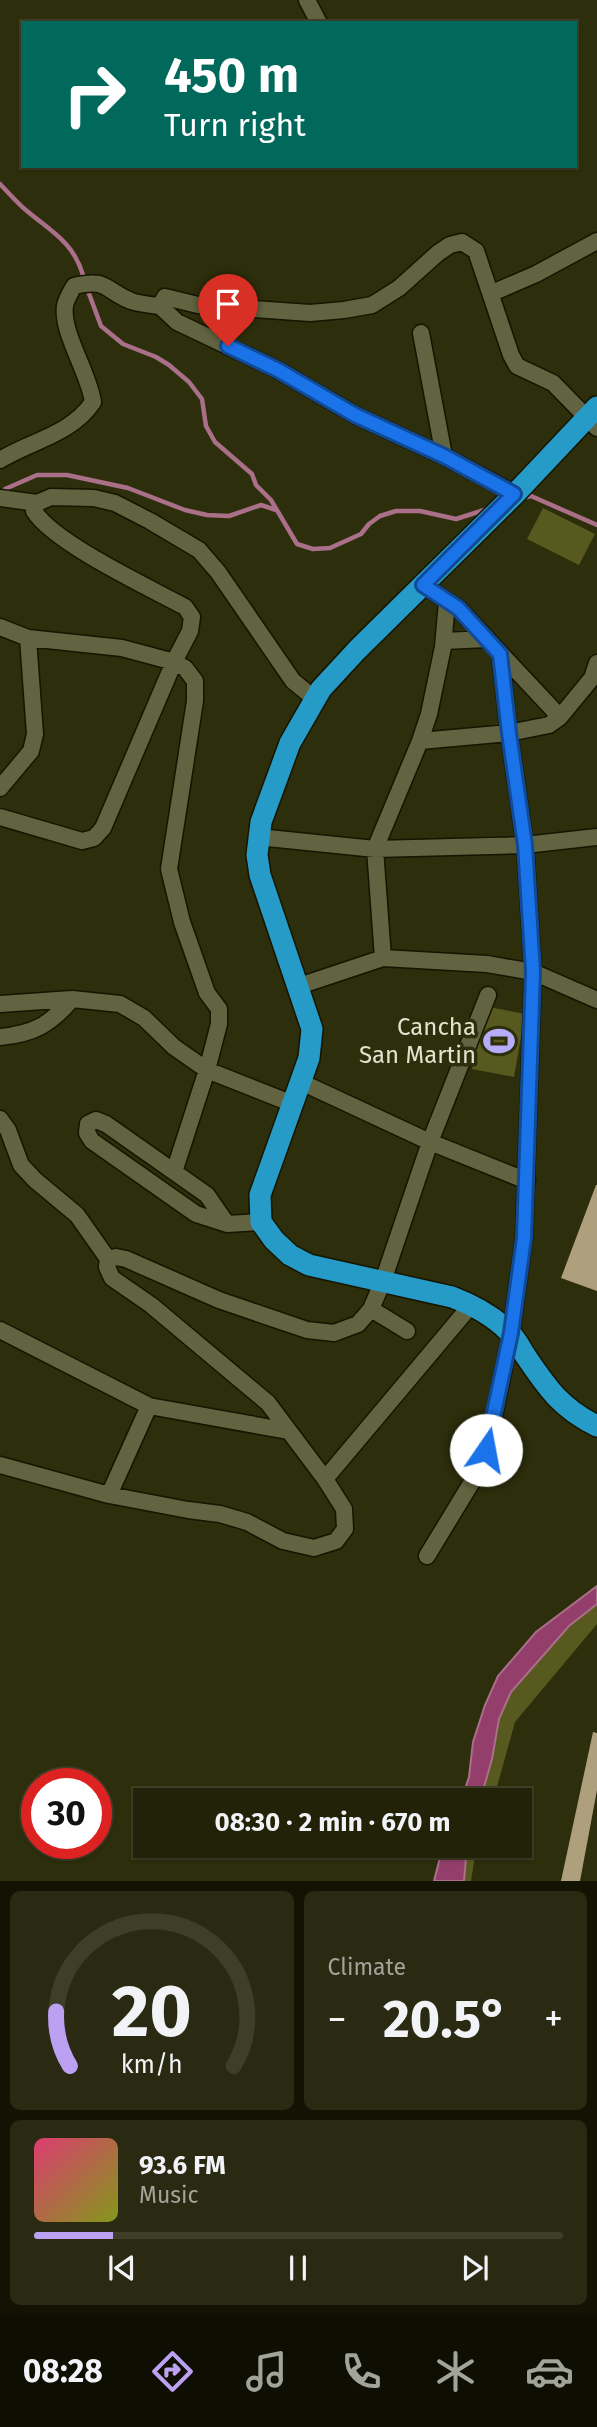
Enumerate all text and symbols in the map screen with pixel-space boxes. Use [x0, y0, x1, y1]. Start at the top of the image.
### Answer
text: 450 m [164, 46, 299, 105]
icon: right [49, 49, 140, 140]
text: Turn right [164, 106, 306, 144]
pin [198, 274, 258, 346]
icon: arrive [209, 285, 247, 323]
place label: Cancha San Martin [359, 1013, 476, 1069]
sports icon: Cancha San Martin [482, 1024, 516, 1058]
position arrow [449, 1413, 523, 1487]
speed limit sign: 30 [21, 1768, 112, 1859]
text: 08:30 · 2 min · 670 m [215, 1807, 450, 1838]
text: Climate [328, 1953, 406, 1981]
text: 20 [112, 1969, 192, 2056]
text: 20.5° [383, 1988, 508, 2051]
text: − [328, 1996, 347, 2042]
text: + [544, 1996, 563, 2042]
text: km/h [121, 2050, 183, 2080]
text: 93.6 FM [139, 2150, 226, 2181]
text: Music [139, 2181, 199, 2209]
icon: previous [103, 2249, 141, 2287]
icon: pause [279, 2249, 317, 2287]
icon: next [456, 2249, 494, 2287]
icon: directions [148, 2347, 197, 2396]
icon: music [242, 2347, 291, 2396]
icon: phone [337, 2347, 386, 2396]
icon: climate [431, 2347, 480, 2396]
icon: car [525, 2347, 574, 2396]
text: 08:28 [23, 2352, 103, 2390]

